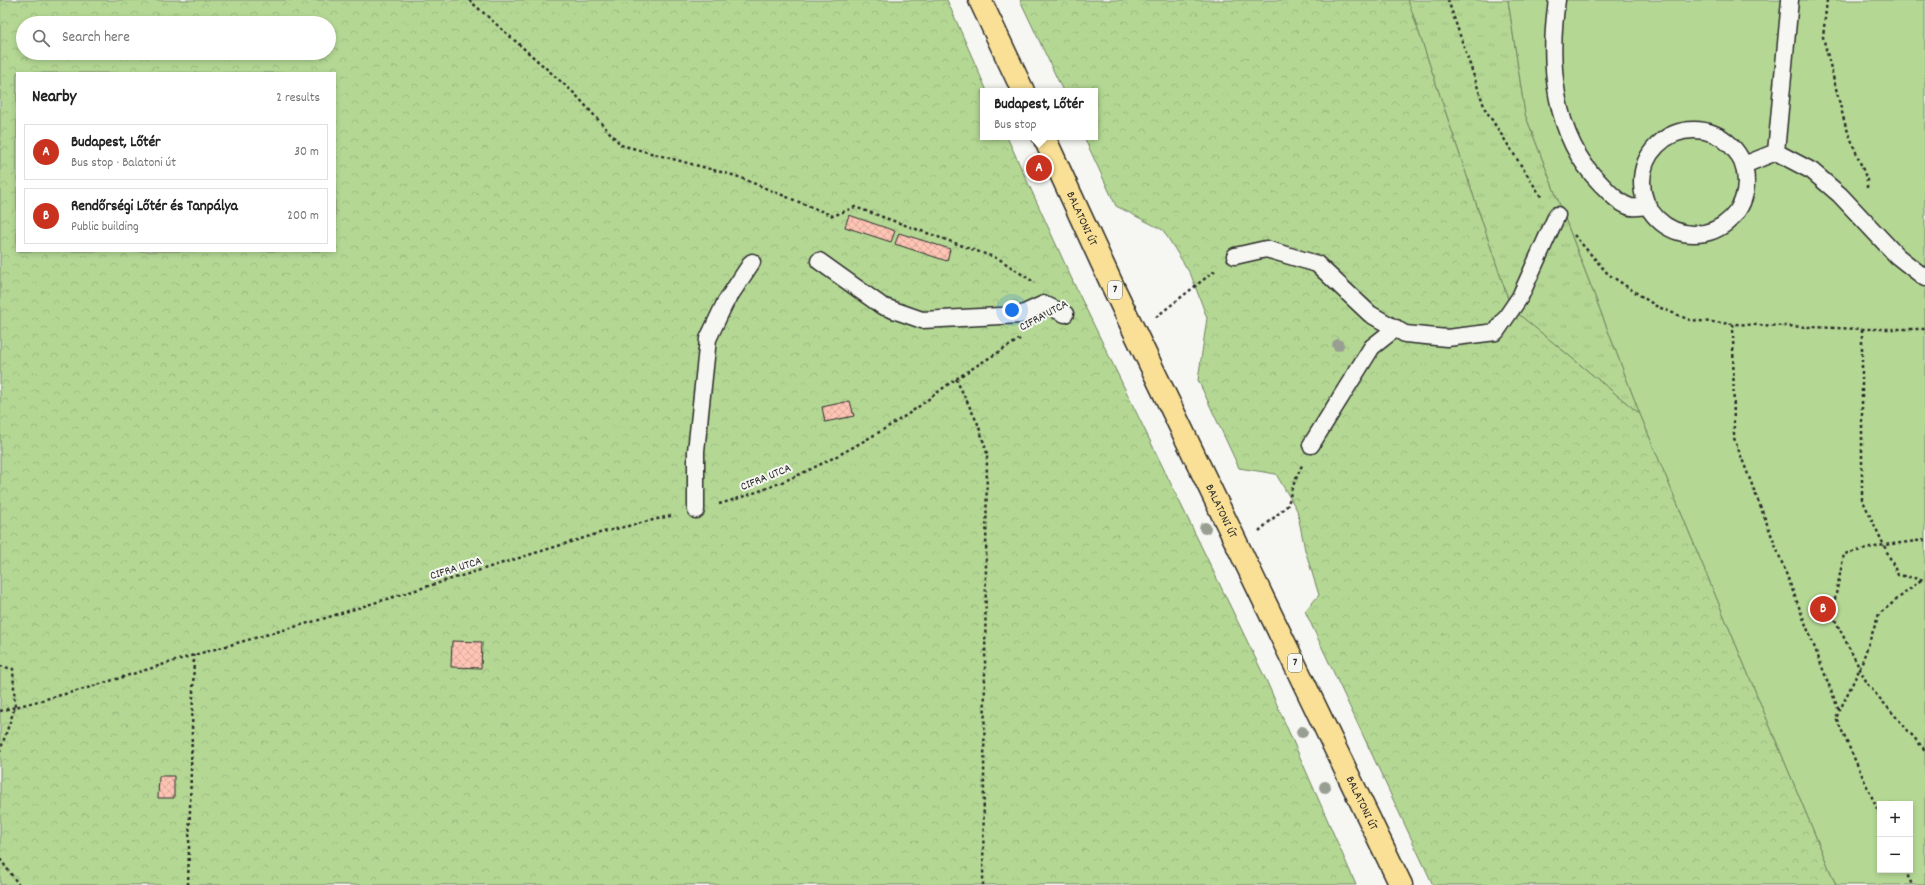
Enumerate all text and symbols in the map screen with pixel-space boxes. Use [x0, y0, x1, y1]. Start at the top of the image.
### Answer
search box [16, 16, 336, 60]
icon: search [30, 27, 52, 49]
text: Search here [62, 27, 130, 49]
text: Nearby [32, 86, 76, 110]
popup [980, 88, 1098, 140]
text: 2 results [276, 89, 320, 108]
text: Budapest, Lőtér [994, 94, 1084, 116]
text: Bus stop [994, 116, 1036, 135]
text: Budapest, Lőtér [71, 132, 161, 154]
text: A [42, 143, 50, 162]
text: 30 m [294, 143, 319, 162]
pin: A [1026, 153, 1052, 183]
text: Bus stop · Balatoni út [71, 154, 176, 173]
street label: BALATONI ÚT [1062, 189, 1102, 249]
text: Rendőrségi Lőtér és Tanpálya [71, 196, 238, 218]
text: B [43, 207, 49, 226]
text: 200 m [287, 207, 319, 226]
text: Public building [71, 218, 139, 237]
road number: 7 [1108, 281, 1122, 299]
street label: CIFRA UTCA [1017, 296, 1072, 336]
your location [1002, 300, 1022, 320]
street label: CIFRA UTCA [738, 460, 794, 496]
street label: BALATONI ÚT [1201, 481, 1241, 541]
street label: CIFRA UTCA [428, 553, 484, 585]
pin: B [1810, 594, 1836, 624]
road number: 7 [1288, 654, 1302, 672]
street label: BALATONI ÚT [1341, 773, 1382, 833]
map controls [1877, 801, 1913, 873]
button: + [1877, 801, 1913, 837]
button: − [1877, 837, 1913, 873]

